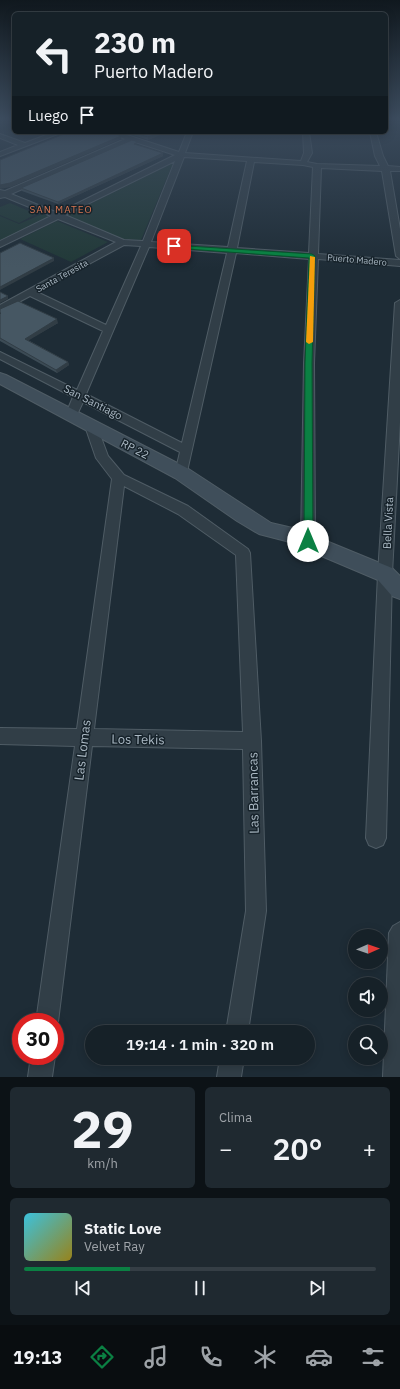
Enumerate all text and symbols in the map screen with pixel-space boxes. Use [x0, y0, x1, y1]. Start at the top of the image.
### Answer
text: 230 m [94, 24, 176, 61]
icon: left [28, 28, 80, 80]
text: Puerto Madero [94, 60, 213, 83]
icon: arrive [76, 104, 98, 126]
text: Luego [28, 106, 68, 125]
district label: SAN MATEO [29, 203, 93, 216]
pin [157, 229, 191, 263]
icon: arrive [163, 235, 185, 257]
street label: Puerto Madero [327, 251, 387, 268]
street label: Santa Teresita [34, 257, 90, 294]
street label: San Santiago [61, 381, 125, 423]
street label: RP 22 [119, 436, 151, 462]
street label: Bella Vista [380, 497, 396, 549]
position arrow [287, 520, 329, 562]
street label: Las Lomas [70, 719, 95, 781]
street label: Los Tekis [111, 731, 165, 748]
street label: Las Barrancas [244, 752, 263, 834]
north arrow [348, 929, 388, 969]
map controls [348, 929, 388, 1065]
button: sound [348, 977, 388, 1017]
speed limit sign: 30 [12, 1013, 64, 1065]
button: search [348, 1025, 388, 1065]
text: 19:14 · 1 min · 320 m [126, 1035, 274, 1054]
text: 29 [71, 1095, 134, 1162]
text: Clima [219, 1109, 252, 1126]
text: 20° [272, 1129, 323, 1168]
text: − [219, 1134, 232, 1163]
text: + [363, 1134, 376, 1163]
text: km/h [87, 1155, 118, 1172]
text: Static Love [84, 1219, 161, 1238]
text: Velvet Ray [84, 1238, 145, 1255]
icon: previous [72, 1277, 94, 1299]
icon: pause [189, 1277, 211, 1299]
icon: next [306, 1277, 328, 1299]
icon: directions [88, 1343, 116, 1371]
icon: music [142, 1343, 170, 1371]
icon: phone [197, 1343, 225, 1371]
icon: climate [251, 1343, 279, 1371]
icon: car [305, 1343, 333, 1371]
icon: filters [359, 1343, 387, 1371]
text: 19:13 [13, 1346, 62, 1369]

